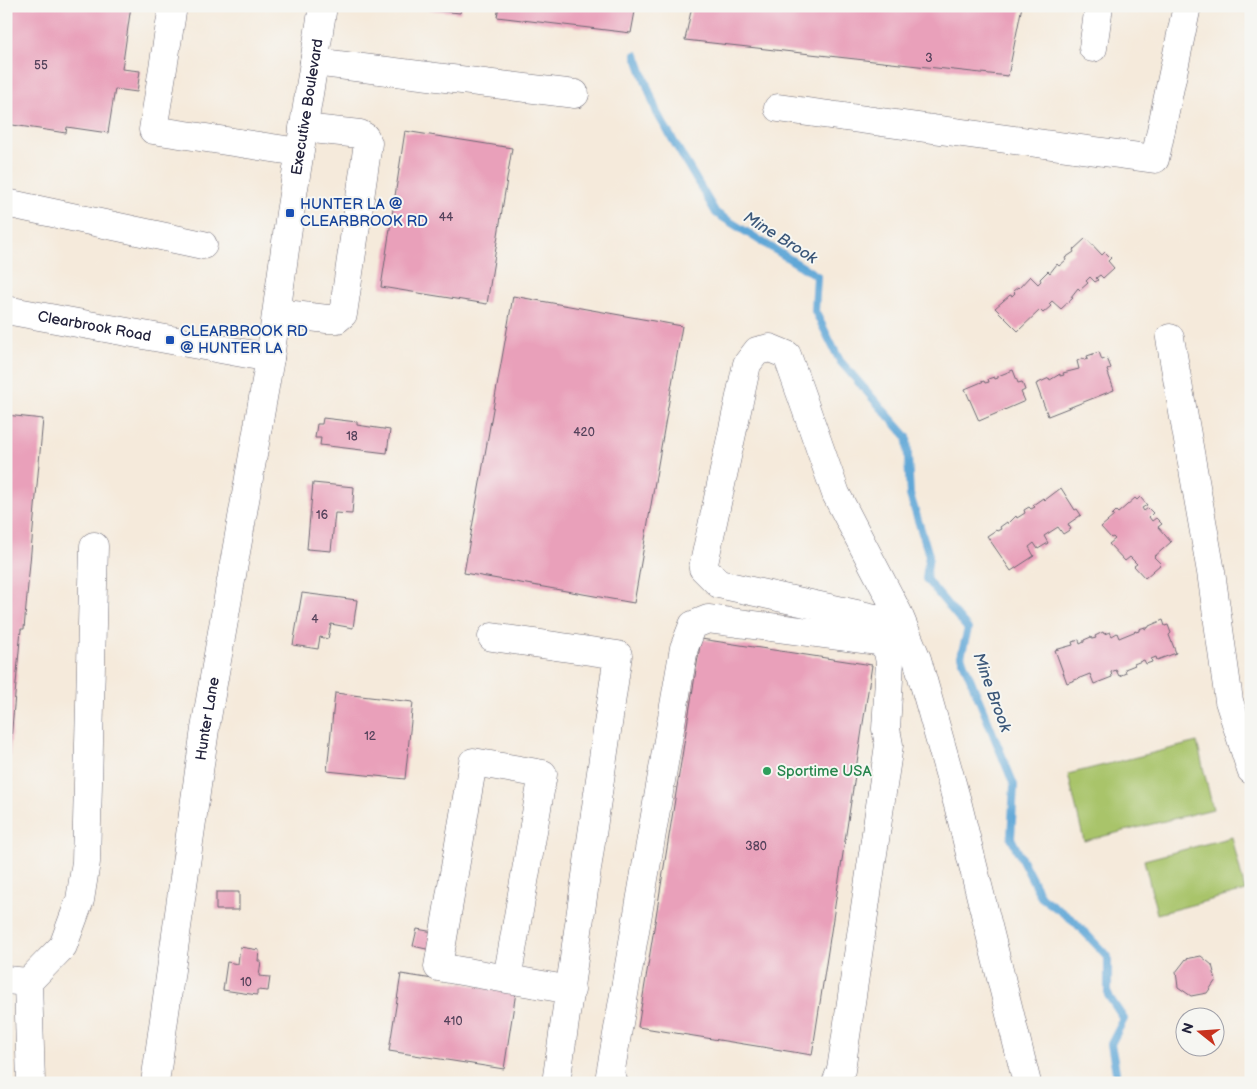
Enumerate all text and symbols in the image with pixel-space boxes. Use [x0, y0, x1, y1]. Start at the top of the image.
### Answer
street label: Executive Boulevard [287, 37, 328, 176]
house number: 3 [925, 51, 933, 66]
house number: 55 [34, 58, 48, 73]
place label: HUNTER LA @ CLEARBROOK RD [300, 195, 428, 231]
marker: HUNTER LA @ CLEARBROOK RD [284, 207, 296, 219]
water label: Mine Brook [740, 208, 821, 269]
house number: 44 [439, 210, 454, 225]
street label: Clearbrook Road [36, 307, 153, 346]
place label: CLEARBROOK RD @ HUNTER LA [180, 322, 308, 358]
marker: CLEARBROOK RD @ HUNTER LA [164, 334, 176, 346]
house number: 420 [573, 425, 595, 440]
house number: 18 [346, 429, 358, 444]
house number: 16 [316, 508, 328, 523]
house number: 4 [311, 612, 319, 627]
water label: Mine Brook [968, 650, 1015, 736]
street label: Hunter Lane [192, 675, 224, 762]
house number: 12 [364, 729, 376, 744]
place label: Sportime USA [777, 762, 872, 781]
marker: Sportime USA [761, 765, 773, 777]
house number: 380 [745, 839, 767, 854]
house number: 10 [240, 975, 252, 990]
north arrow [1174, 1006, 1224, 1056]
house number: 410 [443, 1014, 463, 1029]
text: N [1178, 1021, 1198, 1036]

